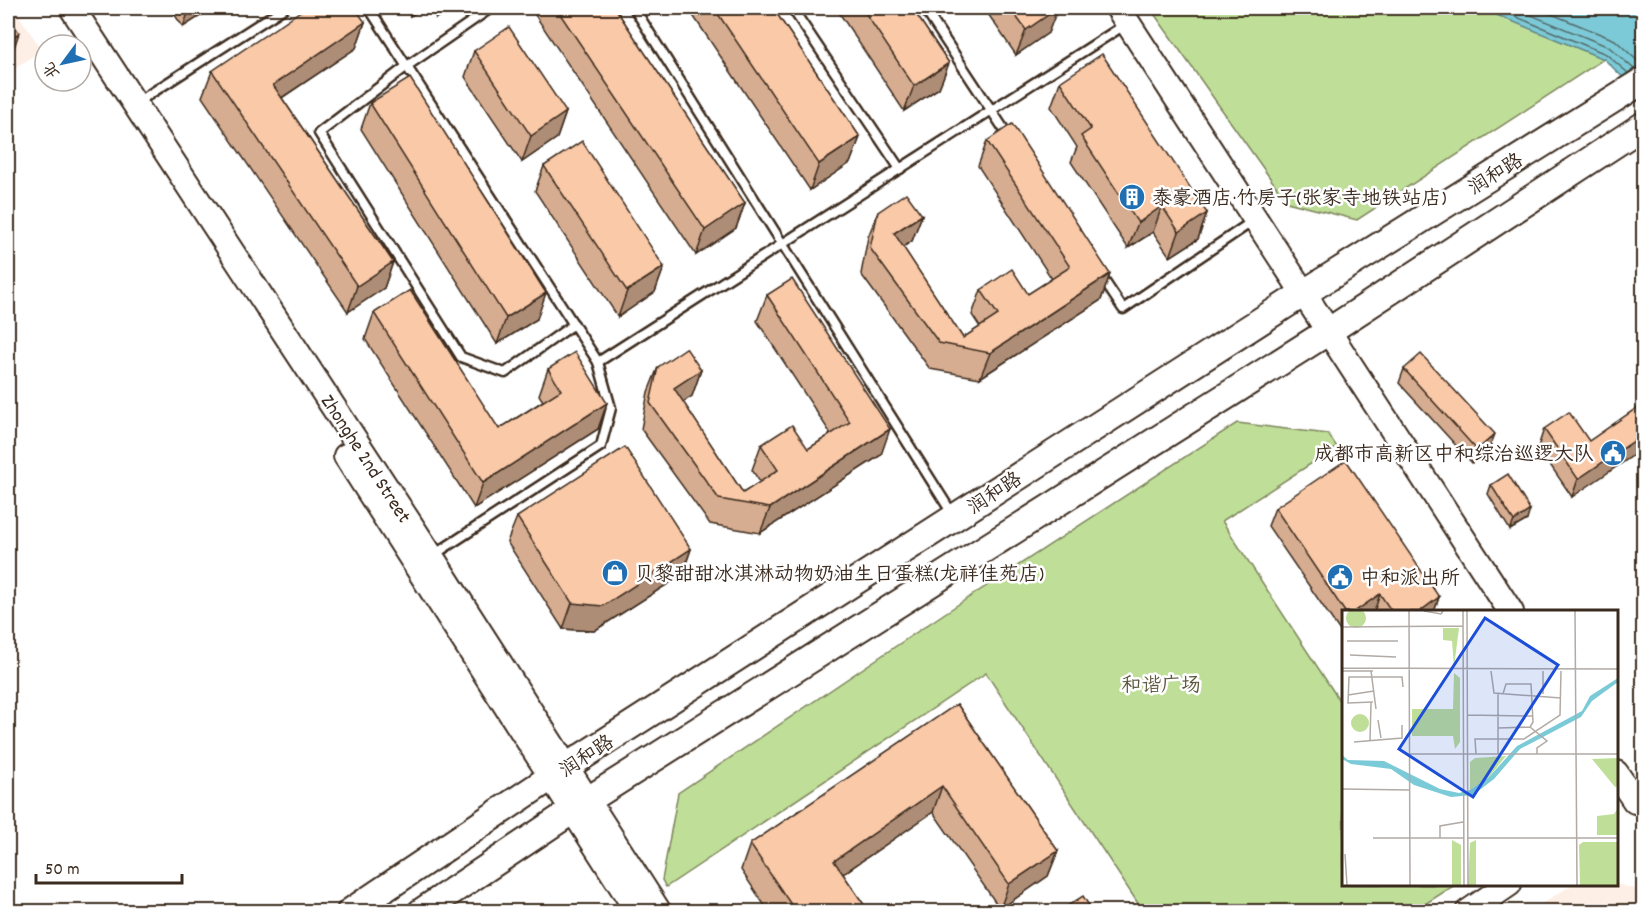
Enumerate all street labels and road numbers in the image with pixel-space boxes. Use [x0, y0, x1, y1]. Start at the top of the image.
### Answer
street label: 润和路 [1464, 147, 1530, 203]
street label: Zhonghe 2nd Street [312, 390, 417, 529]
street label: 润和路 [963, 466, 1029, 523]
street label: 润和路 [555, 729, 621, 786]

